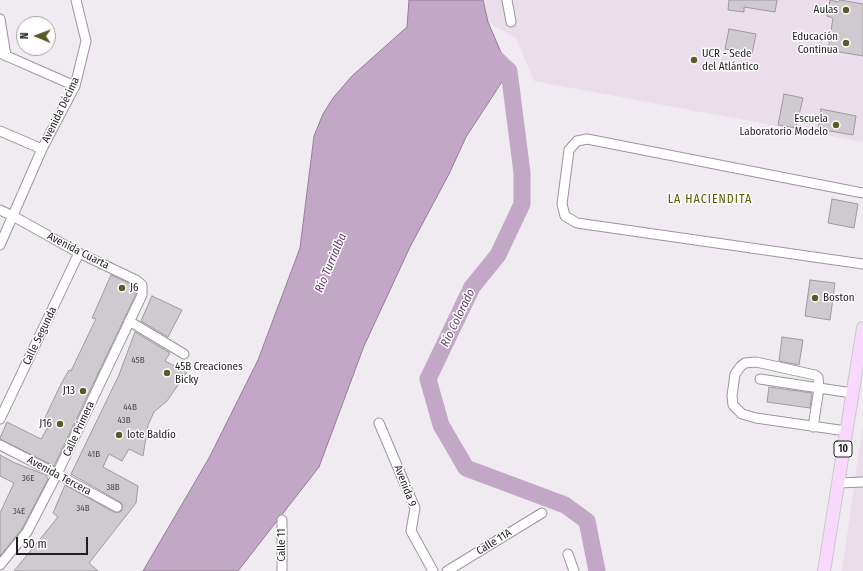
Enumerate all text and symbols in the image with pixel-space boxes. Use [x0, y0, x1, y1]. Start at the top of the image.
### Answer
place label: Aulas [814, 3, 838, 17]
marker: Aulas [841, 5, 851, 15]
north arrow [16, 16, 56, 56]
place label: Educación Continua [792, 30, 838, 56]
text: N [18, 32, 31, 39]
marker: Educación Continua [841, 38, 851, 48]
place label: UCR - Sede del Atlántico [702, 47, 759, 73]
marker: UCR - Sede del Atlántico [689, 55, 699, 65]
street label: Avenida Décima [39, 75, 83, 145]
place label: Escuela Laboratorio Modelo [740, 112, 828, 138]
marker: Escuela Laboratorio Modelo [831, 120, 841, 130]
district label: LA HACIENDITA [668, 193, 752, 207]
street label: Avenida Cuarta [45, 230, 111, 272]
water label: Río Turrialba [312, 231, 350, 295]
place label: J6 [130, 281, 138, 295]
marker: J6 [117, 283, 127, 293]
water label: Río Colorado [438, 287, 478, 349]
place label: Boston [823, 291, 855, 305]
marker: Boston [810, 293, 820, 303]
street label: Calle Segunda [20, 305, 60, 367]
house number: 45B [131, 355, 145, 365]
place label: 45B Creaciones Bicky [175, 360, 243, 386]
marker: 45B Creaciones Bicky [162, 368, 172, 378]
place label: J13 [63, 384, 75, 398]
marker: J13 [78, 386, 88, 396]
street label: Calle Primera [60, 399, 98, 459]
house number: 44B [123, 402, 137, 412]
house number: 43B [117, 415, 131, 425]
place label: J16 [39, 417, 52, 431]
marker: J16 [55, 419, 65, 429]
place label: lote Baldío [127, 428, 176, 442]
marker: lote Baldío [114, 430, 124, 440]
road number: 10 [834, 441, 852, 457]
house number: 41B [88, 449, 100, 459]
street label: Avenida Tercera [25, 454, 93, 498]
street label: Avenida 9 [391, 463, 419, 509]
house number: 36E [22, 473, 34, 483]
house number: 38B [106, 482, 120, 492]
house number: 34B [76, 503, 90, 513]
house number: 34E [13, 506, 25, 516]
street label: Calle 11A [474, 526, 514, 558]
scale bar [18, 529, 90, 555]
street label: Calle 11 [275, 529, 289, 561]
text: 50 m [23, 537, 47, 551]

